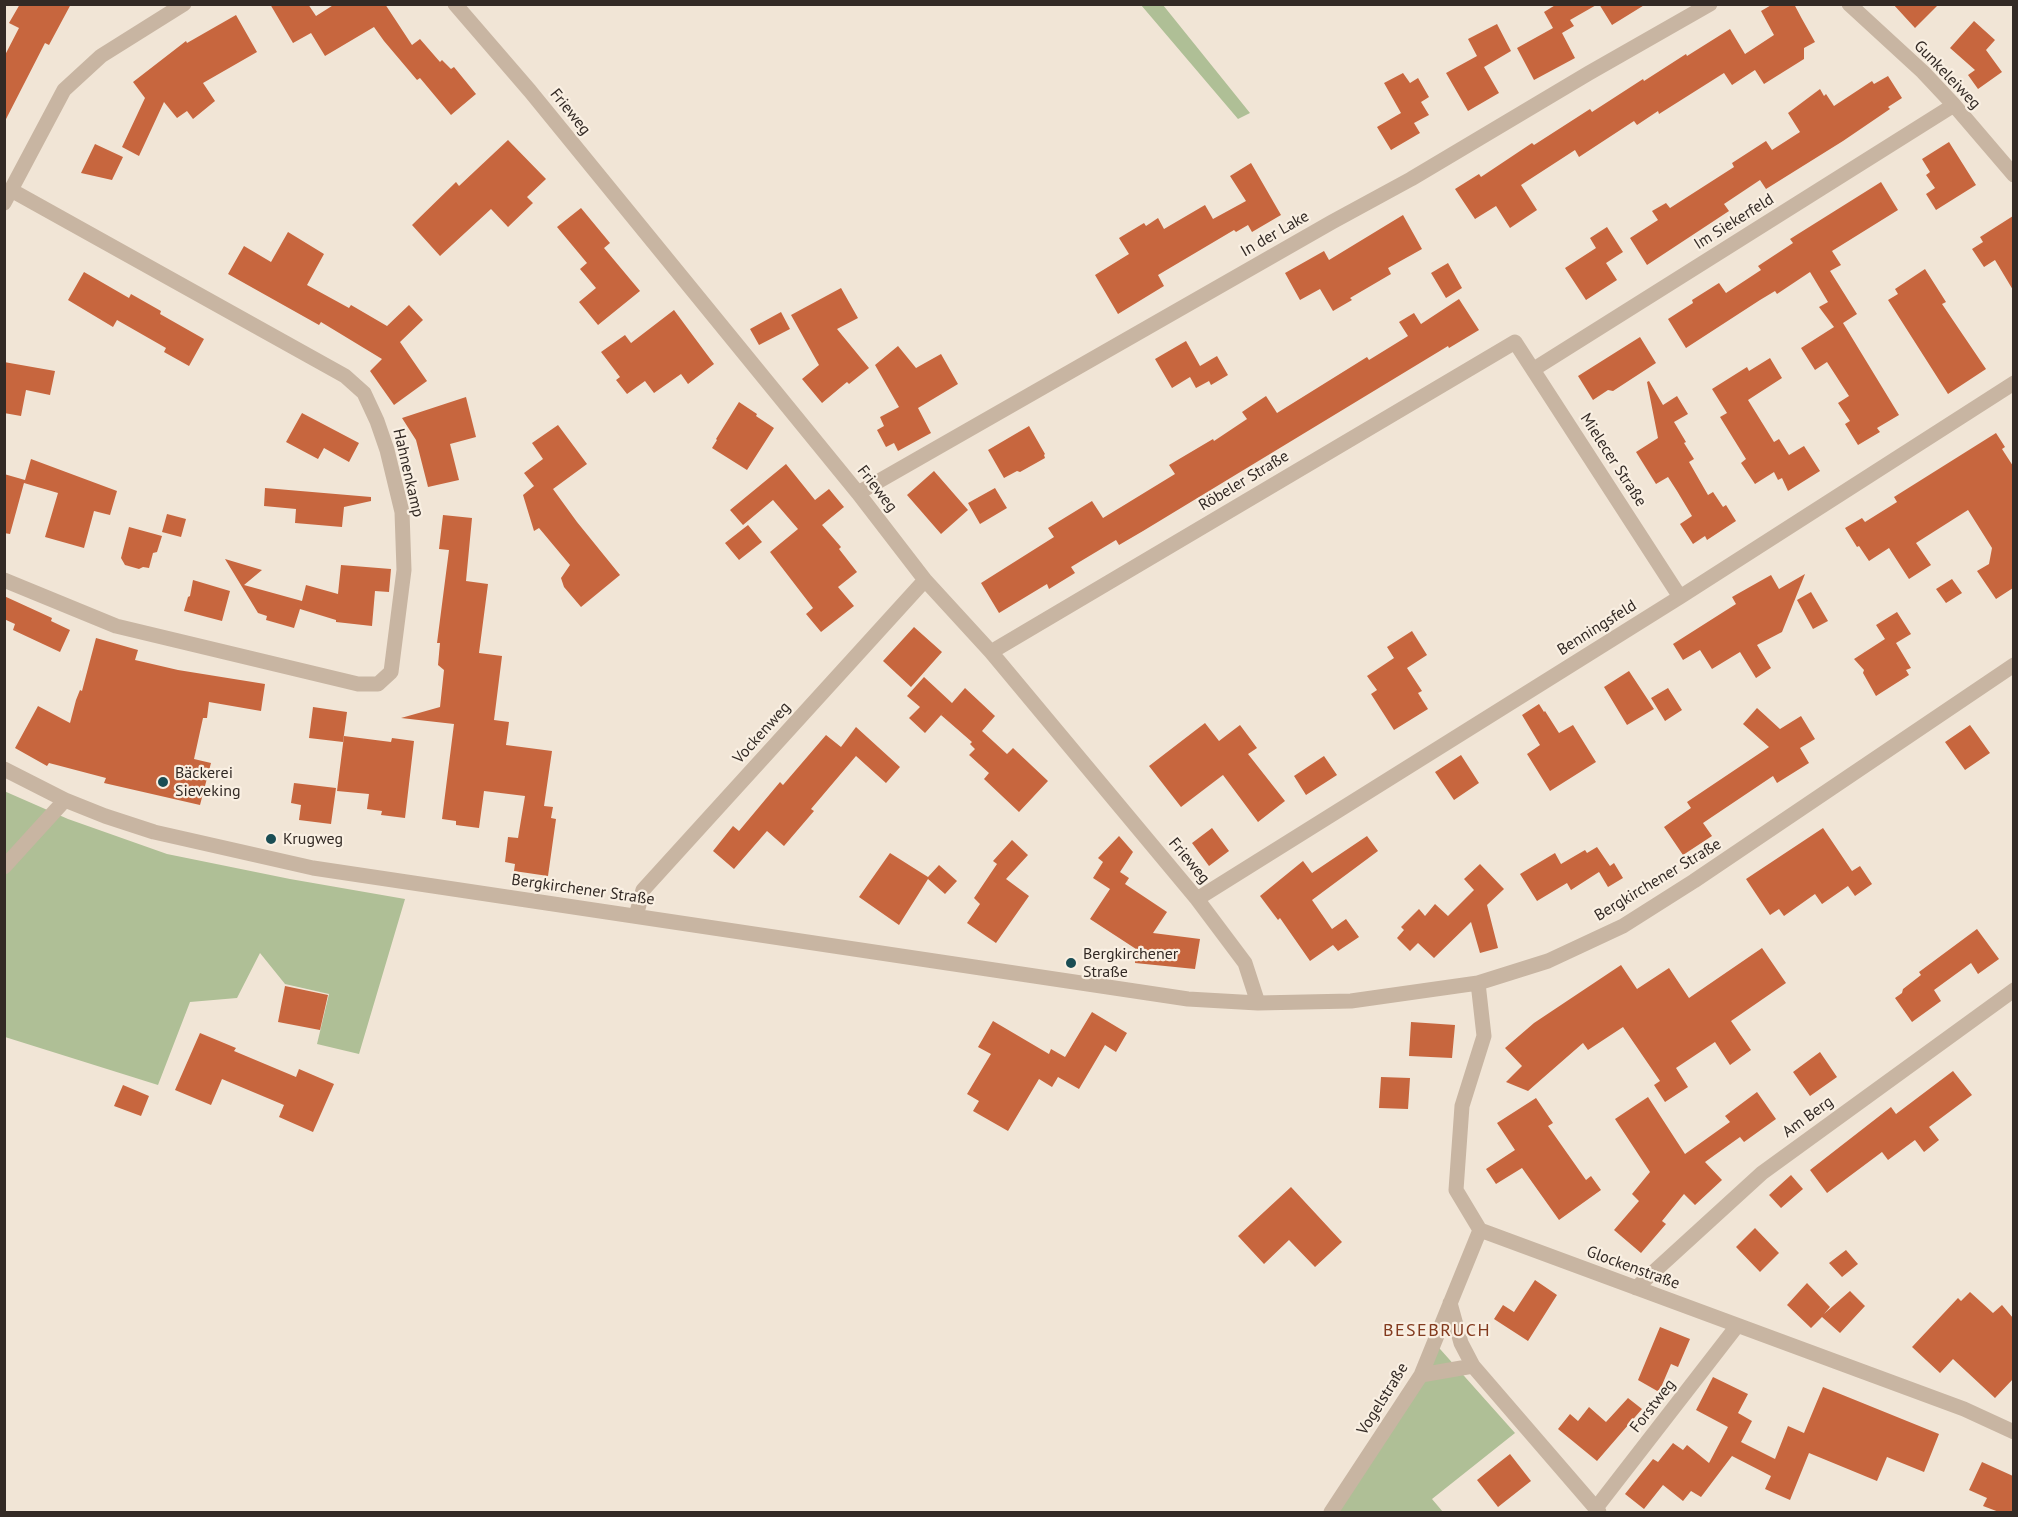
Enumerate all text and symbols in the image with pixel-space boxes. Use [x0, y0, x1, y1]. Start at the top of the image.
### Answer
street label: Gunkeleiweg [1910, 37, 1984, 113]
street label: Frieweg [546, 85, 594, 139]
street label: Im Siekerfeld [1691, 190, 1777, 254]
street label: In der Lake [1237, 207, 1313, 261]
street label: Mielecer Straße [1576, 410, 1650, 510]
street label: Hahnenkamp [388, 427, 428, 519]
street label: Röbeler Straße [1196, 447, 1292, 515]
street label: Frieweg [853, 462, 901, 516]
street label: Benningsfeld [1554, 596, 1640, 660]
street label: Vockenweg [729, 698, 795, 768]
place label: Bäckerei Sieveking [175, 763, 241, 801]
marker: Bäckerei Sieveking [156, 775, 170, 789]
place label: Krugweg [283, 829, 343, 849]
marker: Krugweg [264, 832, 278, 846]
street label: Frieweg [1164, 834, 1214, 888]
street label: Bergkirchener Straße [1591, 835, 1725, 925]
street label: Bergkirchener Straße [510, 870, 656, 910]
place label: Bergkirchener Straße [1083, 944, 1178, 982]
marker: Bergkirchener Straße [1064, 956, 1078, 970]
street label: Am Berg [1779, 1092, 1837, 1142]
street label: Glockenstraße [1584, 1242, 1682, 1294]
district label: BESEBRUCH [1383, 1320, 1491, 1342]
street label: Vogelstraße [1353, 1359, 1413, 1439]
street label: Forstweg [1626, 1375, 1680, 1437]

